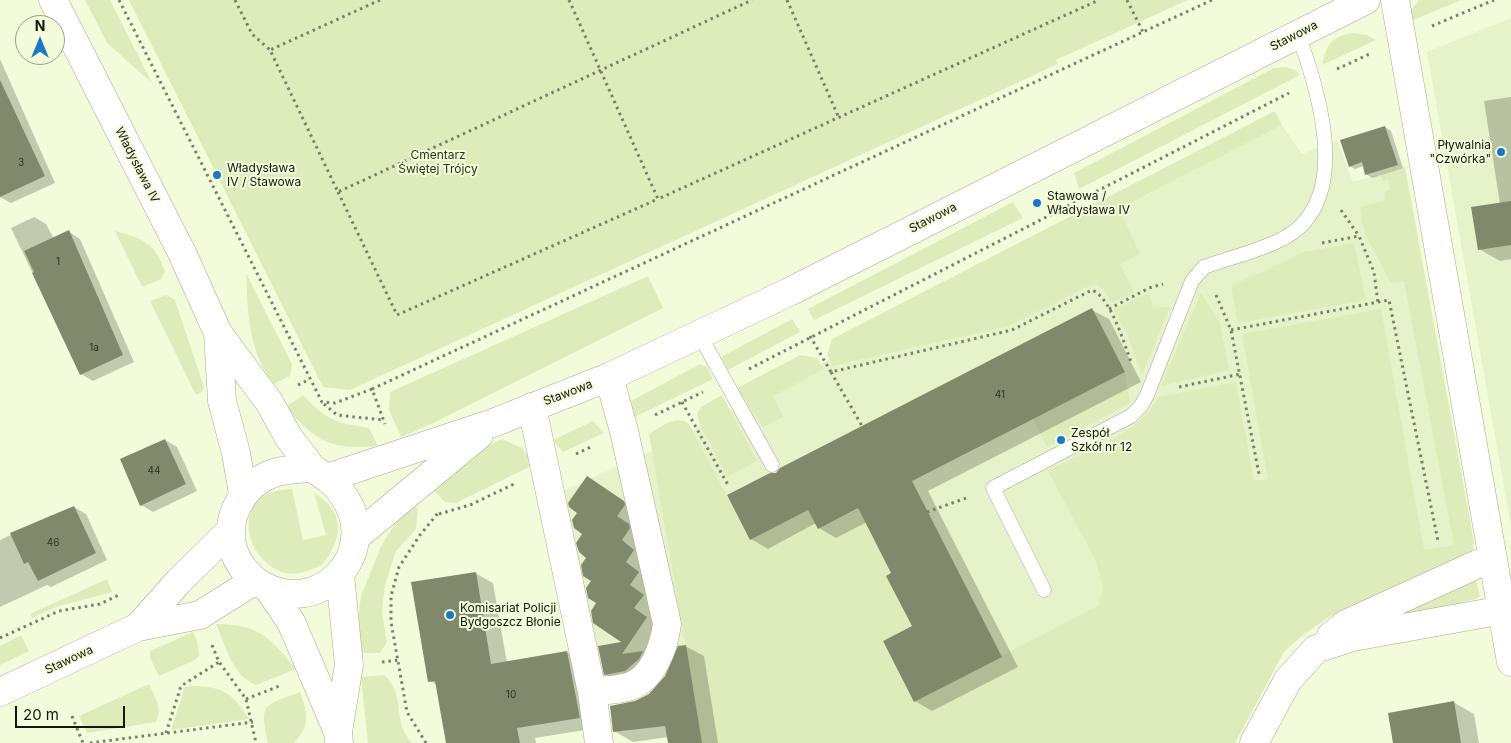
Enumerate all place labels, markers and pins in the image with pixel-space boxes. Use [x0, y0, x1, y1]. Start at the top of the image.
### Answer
place label: Pływalnia "Czwórka" [1430, 138, 1491, 166]
marker: Pływalnia "Czwórka" [1495, 146, 1507, 158]
place label: Władysława IV / Stawowa [227, 161, 301, 189]
marker: Władysława IV / Stawowa [211, 169, 223, 181]
place label: Stawowa / Władysława IV [1047, 189, 1130, 217]
marker: Stawowa / Władysława IV [1031, 197, 1043, 209]
place label: Zespół Szkół nr 12 [1071, 426, 1132, 454]
marker: Zespół Szkół nr 12 [1055, 434, 1067, 446]
place label: Komisariat Policji Bydgoszcz Błonie [460, 601, 561, 629]
marker: Komisariat Policji Bydgoszcz Błonie [444, 609, 456, 621]

